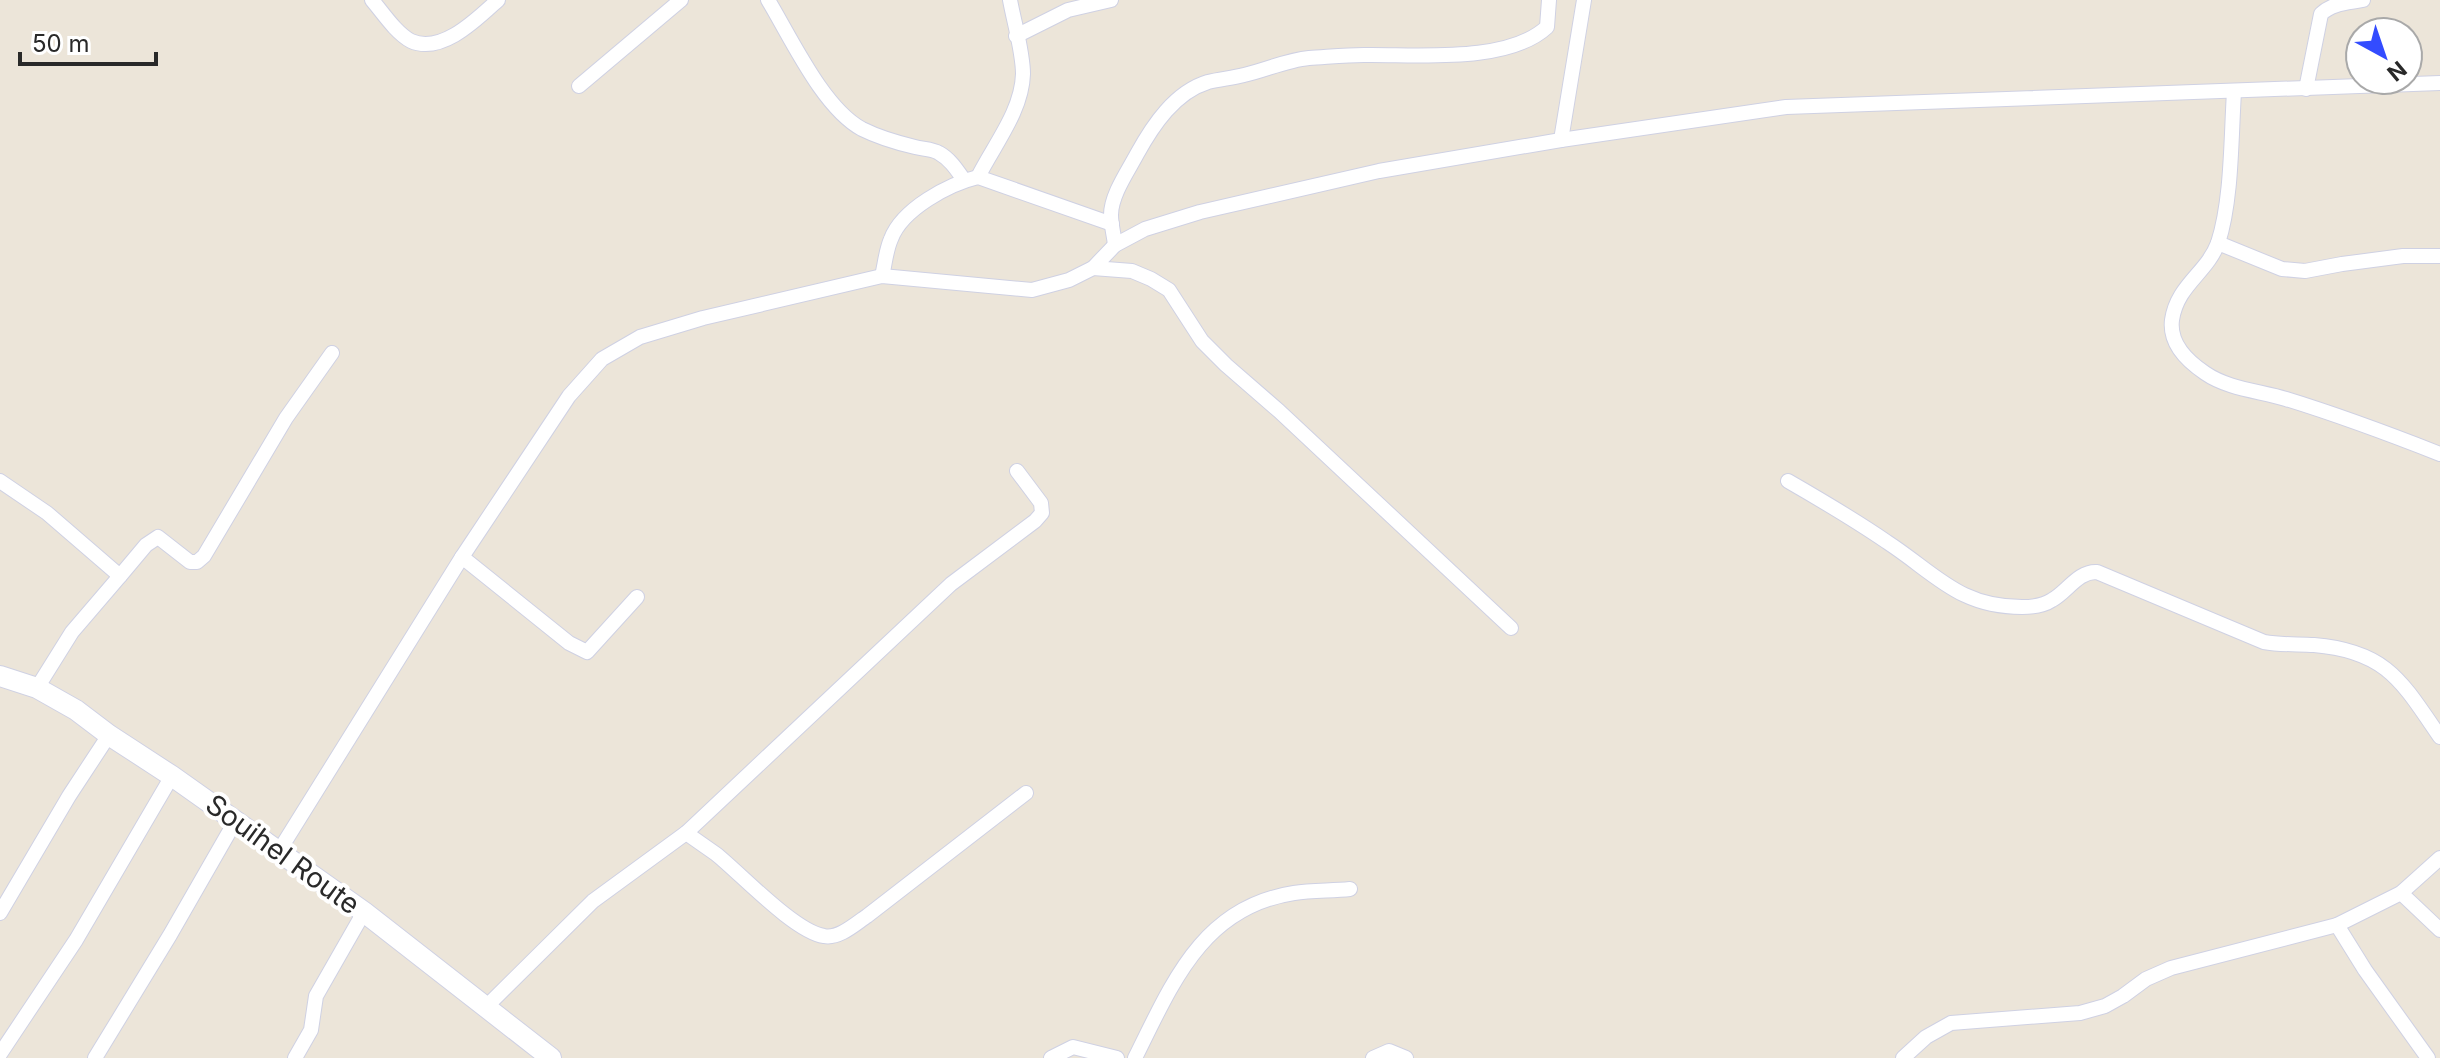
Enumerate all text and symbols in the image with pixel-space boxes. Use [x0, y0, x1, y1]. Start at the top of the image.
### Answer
scale bar [20, 16, 156, 66]
north arrow [2344, 16, 2424, 96]
text: 50 m [32, 29, 90, 58]
text: N [2382, 56, 2412, 87]
street label: Souihel Route [199, 787, 367, 921]

